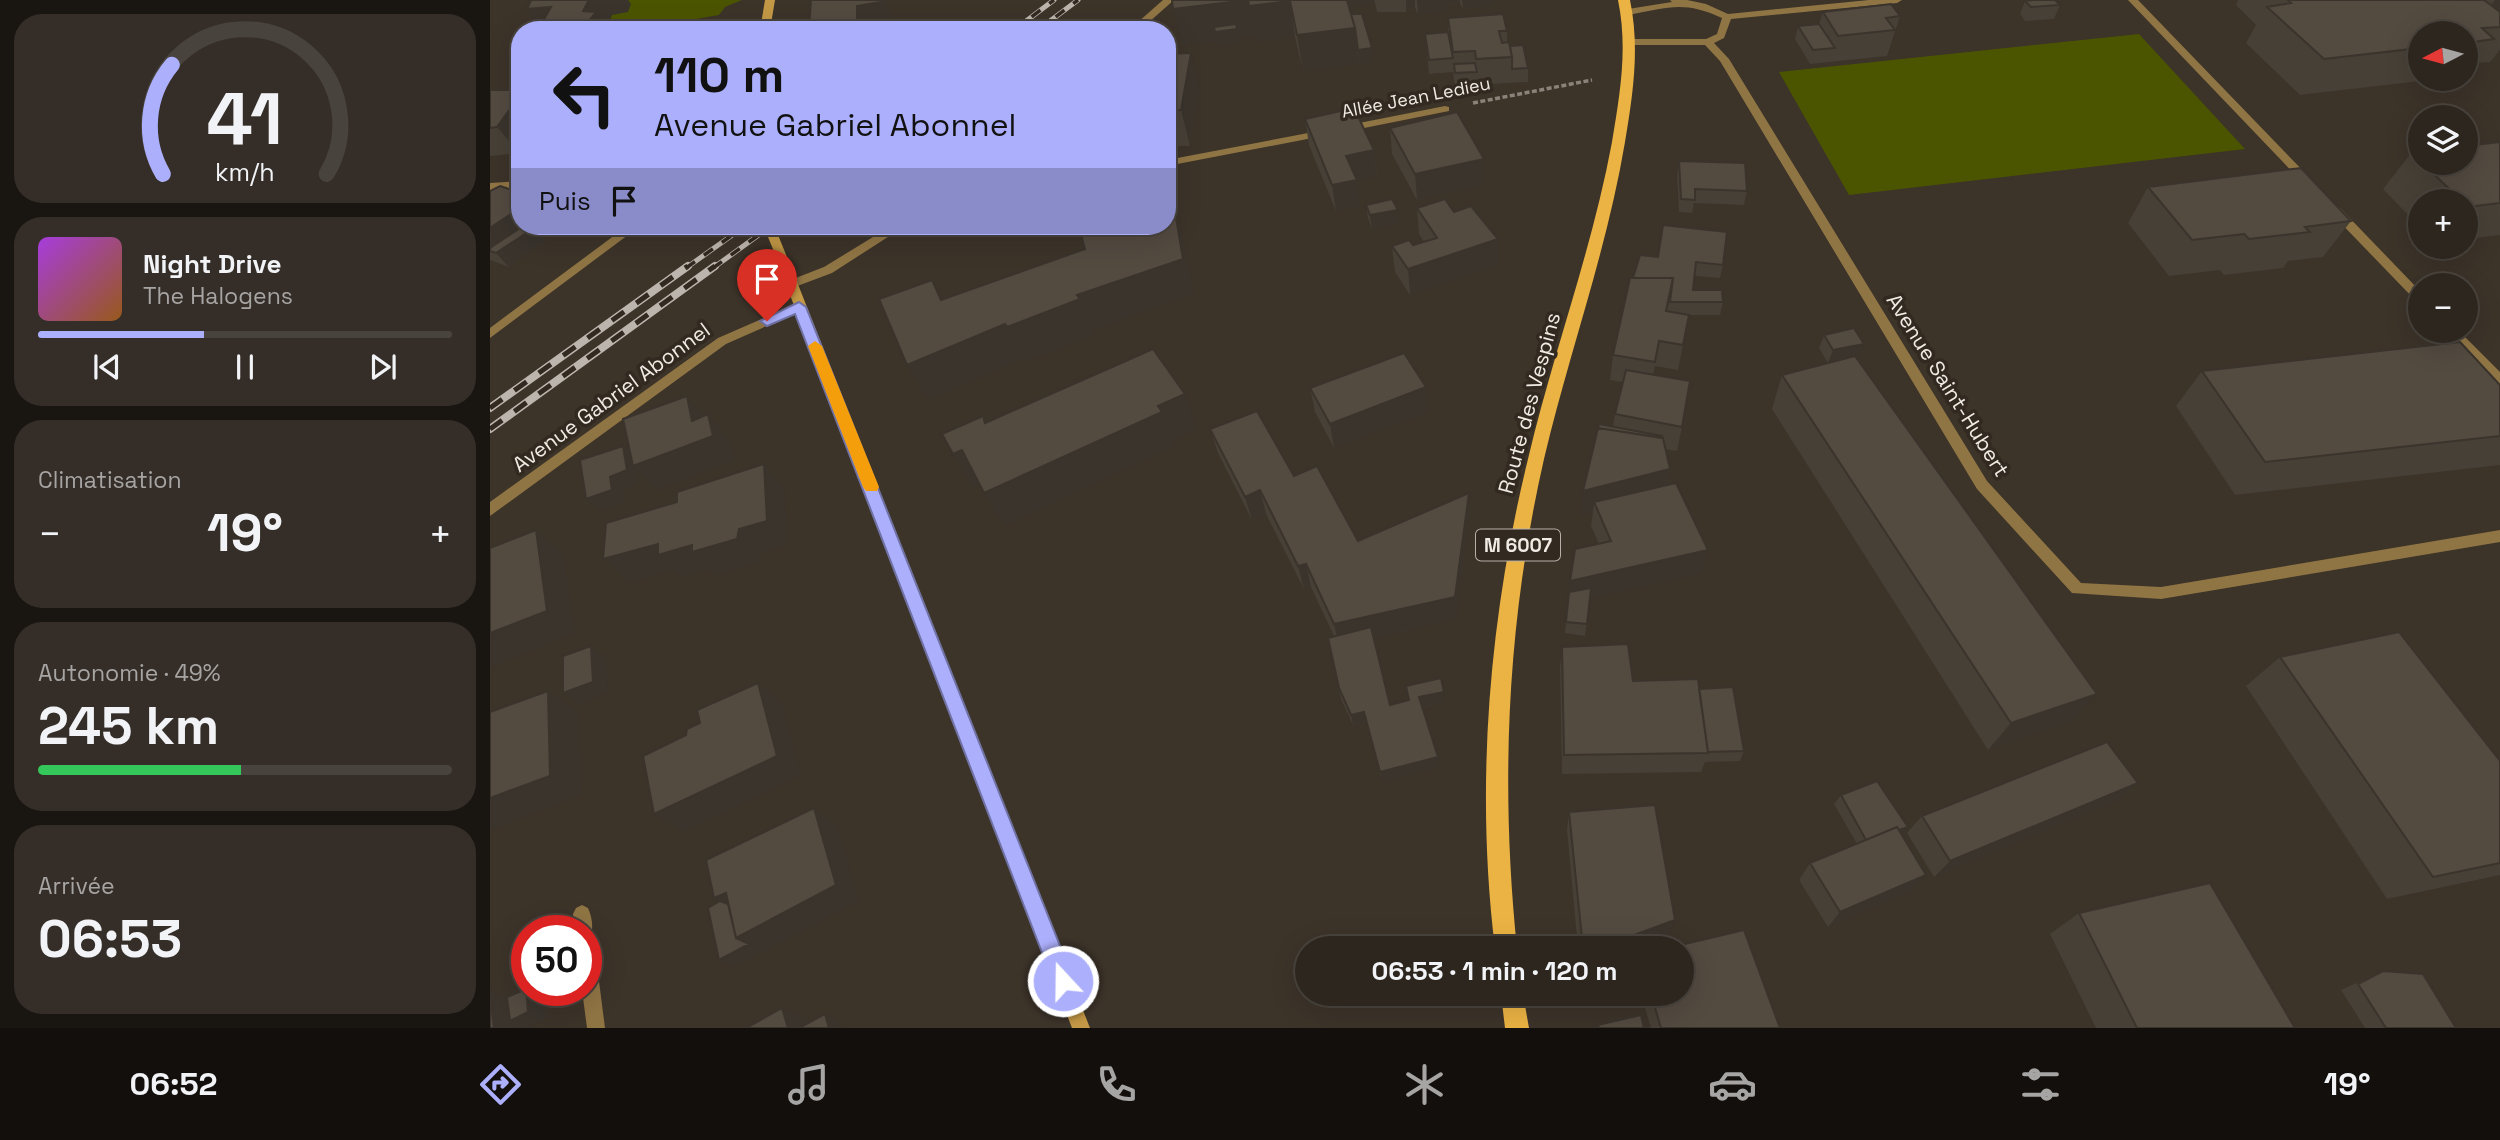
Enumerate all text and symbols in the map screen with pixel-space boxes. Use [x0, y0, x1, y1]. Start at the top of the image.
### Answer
north arrow [2408, 21, 2478, 91]
map controls [2408, 21, 2478, 343]
text: 110 m [654, 44, 784, 106]
icon: left [539, 49, 630, 140]
street label: Allée Jean Ledieu [1340, 71, 1492, 123]
text: 41 [207, 73, 283, 166]
text: Avenue Gabriel Abonnel [654, 105, 1016, 145]
button: layers [2408, 105, 2478, 175]
text: km/h [215, 156, 275, 188]
icon: arrive [605, 182, 643, 220]
text: Puis [539, 184, 591, 218]
button: + [2408, 189, 2478, 259]
text: Night Drive [143, 247, 281, 281]
pin [737, 249, 797, 321]
icon: arrive [748, 260, 786, 298]
button: − [2408, 273, 2478, 343]
text: The Halogens [143, 281, 293, 311]
street label: Avenue Saint-Hubert [1881, 288, 2015, 482]
street label: Route des Vespins [1492, 309, 1566, 497]
street label: Avenue Gabriel Abonnel [507, 316, 715, 478]
icon: previous [88, 348, 126, 386]
icon: pause [226, 348, 264, 386]
icon: next [364, 348, 402, 386]
text: Climatisation [38, 465, 182, 495]
text: 19° [207, 500, 283, 566]
text: − [38, 510, 62, 558]
text: + [428, 510, 452, 558]
road number: M 6007 [1476, 530, 1560, 560]
text: Autonomie · 49% [38, 658, 221, 688]
text: 245 km [38, 693, 219, 759]
text: Arrivée [38, 871, 115, 901]
text: 06:53 [38, 906, 182, 972]
speed limit sign: 50 [511, 915, 602, 1006]
position arrow [1026, 944, 1100, 1018]
text: 06:53 · 1 min · 120 m [1371, 954, 1618, 988]
icon: directions [476, 1060, 525, 1109]
icon: music [784, 1060, 833, 1109]
icon: phone [1092, 1060, 1141, 1109]
icon: climate [1400, 1060, 1449, 1109]
icon: car [1708, 1060, 1757, 1109]
icon: filters [2016, 1060, 2065, 1109]
text: 06:52 [129, 1064, 217, 1104]
text: 19° [2324, 1064, 2371, 1104]

